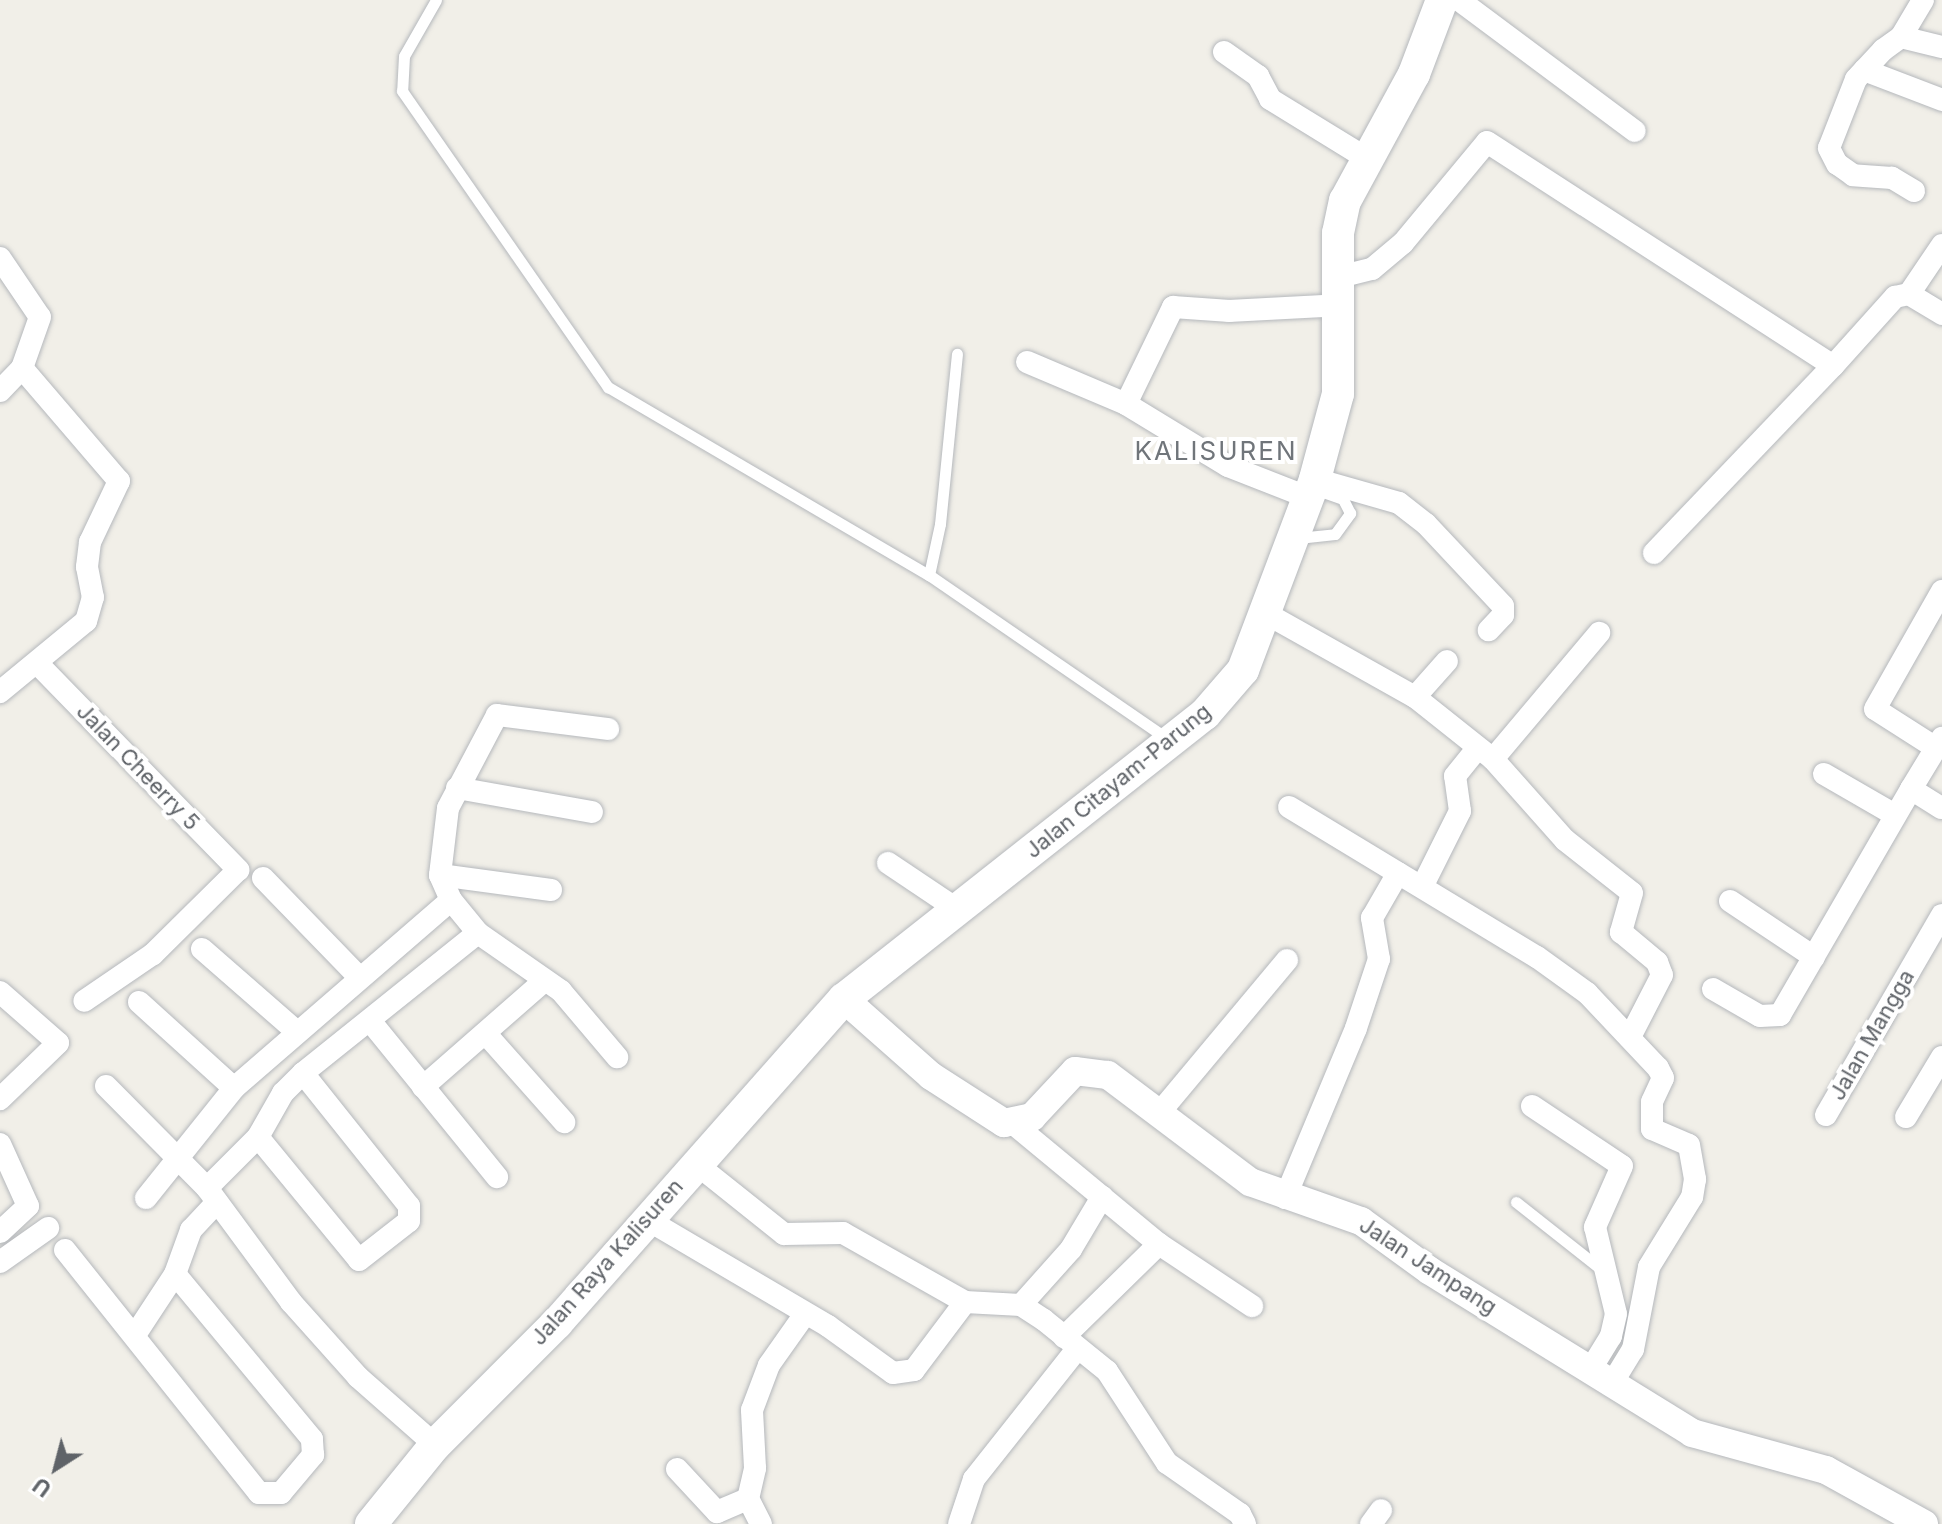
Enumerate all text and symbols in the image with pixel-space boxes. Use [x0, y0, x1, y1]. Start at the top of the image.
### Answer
district label: KALISUREN [1134, 435, 1298, 467]
street label: Jalan Cheerry 5 [71, 698, 205, 836]
street label: Jalan Citayam-Parung [1020, 698, 1216, 864]
street label: Jalan Mangga [1824, 965, 1920, 1105]
street label: Jalan Raya Kalisuren [525, 1173, 689, 1351]
street label: Jalan Jampang [1354, 1212, 1502, 1320]
north arrow [16, 1428, 96, 1508]
text: U [28, 1472, 56, 1503]

